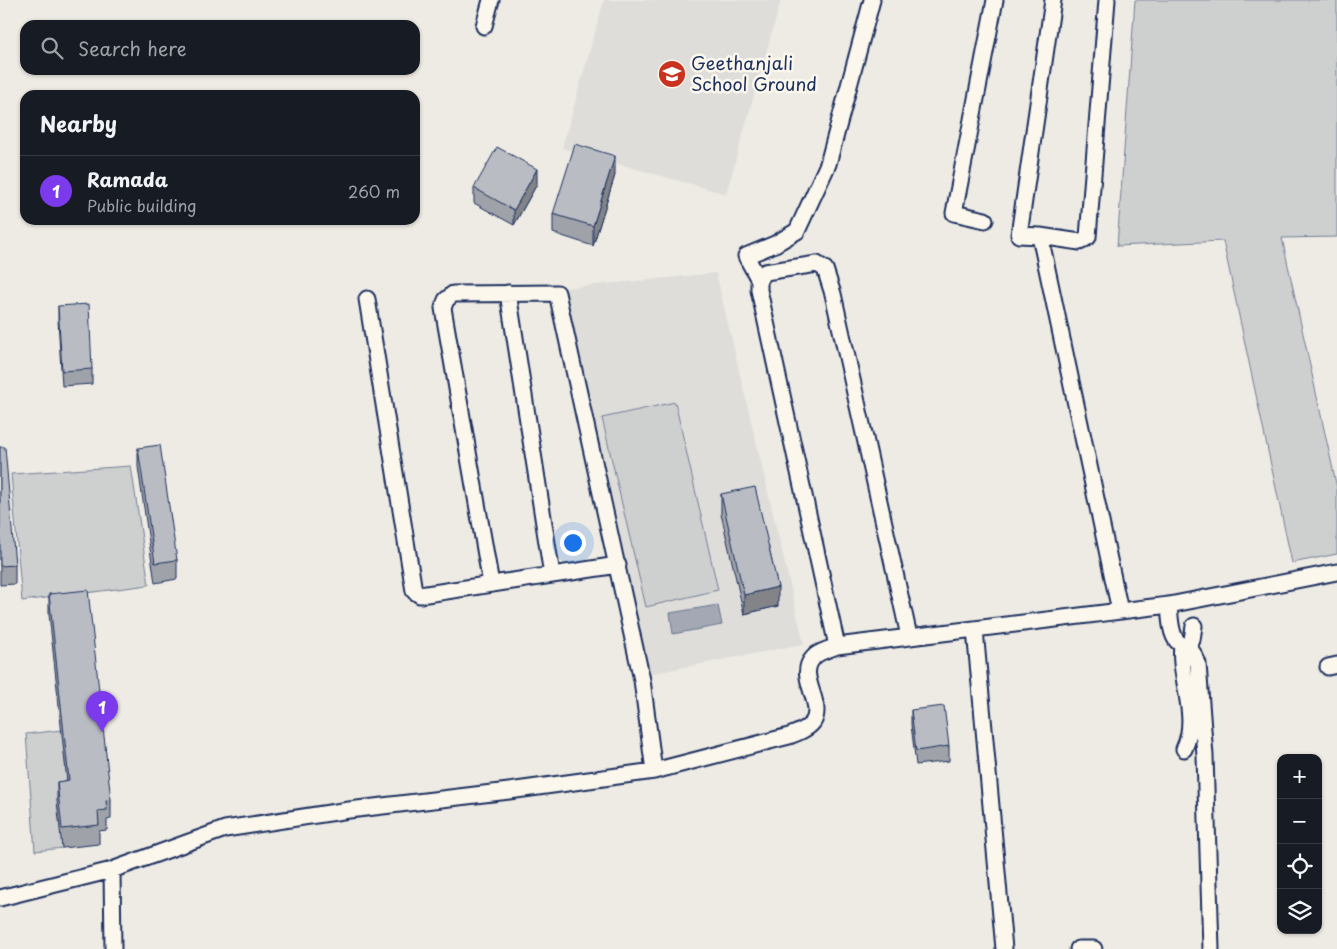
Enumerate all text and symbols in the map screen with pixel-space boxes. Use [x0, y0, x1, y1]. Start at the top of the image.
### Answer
search box [20, 20, 420, 75]
icon: search [38, 34, 66, 62]
text: Search here [78, 34, 187, 62]
place label: Geethanjali School Ground [691, 49, 817, 97]
school or university icon: Geethanjali School Ground [657, 59, 687, 89]
text: Nearby [40, 107, 117, 139]
text: Ramada [87, 165, 168, 193]
text: 1 [52, 179, 60, 203]
text: 260 m [348, 179, 400, 203]
text: Public building [87, 193, 197, 217]
your location [560, 530, 586, 556]
pin: 1 [86, 691, 118, 732]
map controls [1277, 754, 1322, 934]
button: + [1277, 754, 1322, 799]
button: − [1277, 799, 1322, 844]
button: locate [1277, 844, 1322, 889]
button: layers [1277, 889, 1322, 934]

